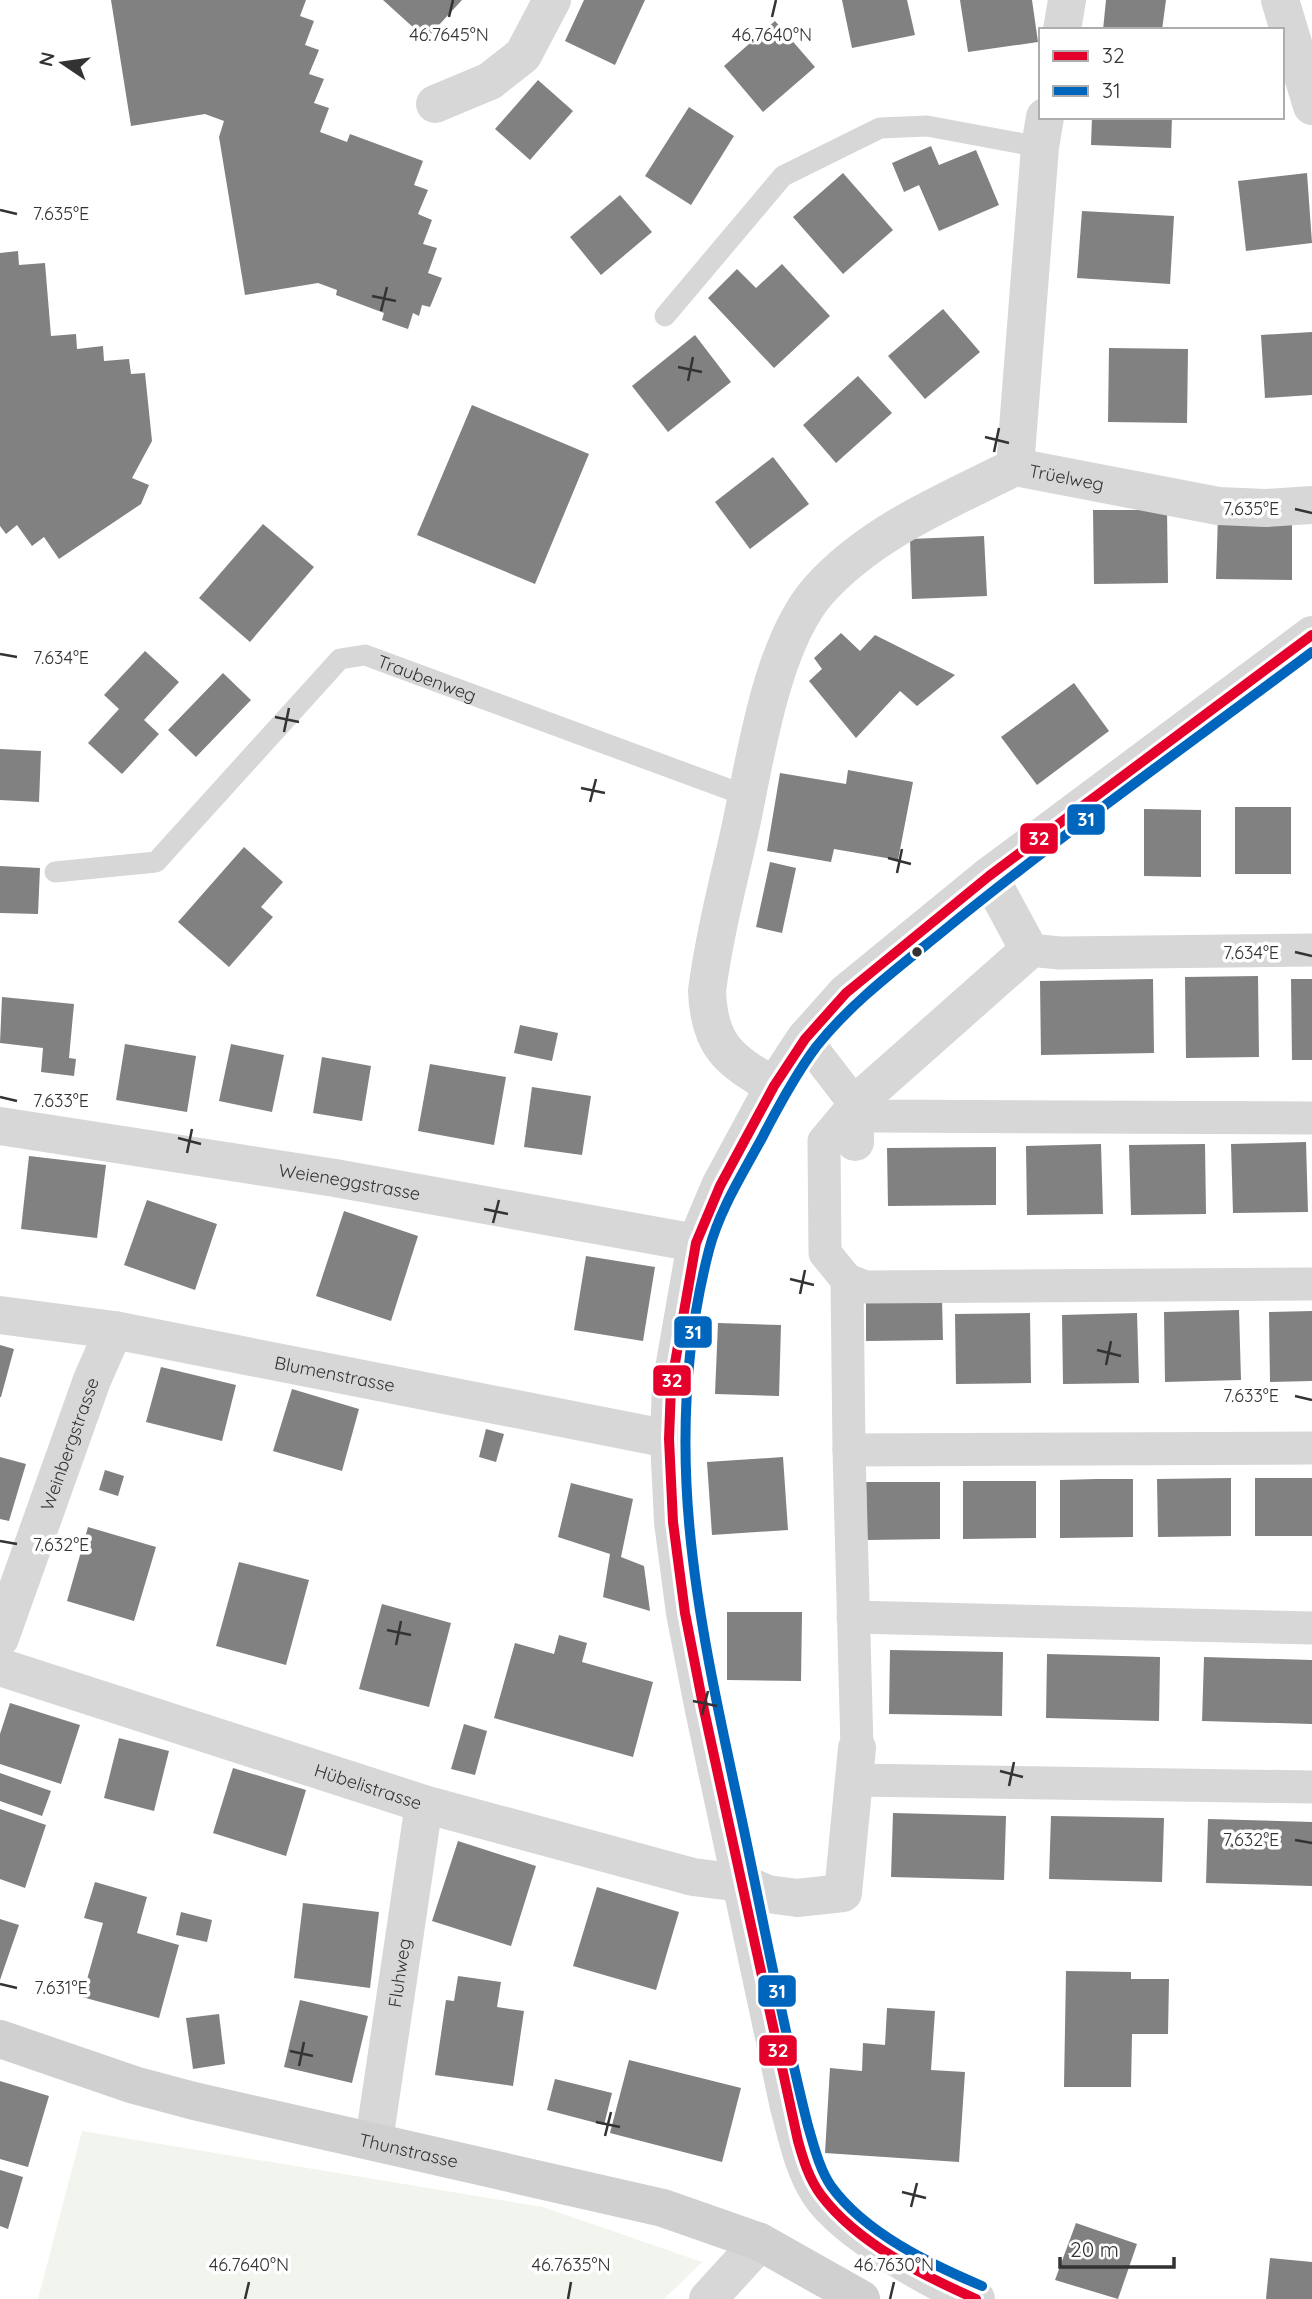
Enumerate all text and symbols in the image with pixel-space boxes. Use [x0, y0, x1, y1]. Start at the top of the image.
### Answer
text: 46.7645°N [409, 23, 489, 46]
text: 46.7640°N [732, 23, 812, 46]
north arrow [28, 28, 98, 98]
legend [1039, 28, 1284, 119]
text: 32 [1102, 42, 1125, 68]
text: N [33, 50, 60, 69]
text: 31 [1102, 77, 1121, 103]
text: 7.635°E [33, 202, 89, 225]
street label: Trüelweg [1027, 458, 1106, 495]
text: 7.635°E [1223, 497, 1279, 520]
text: 7.634°E [33, 646, 89, 669]
street label: Traubenweg [374, 649, 480, 707]
line badge: 31 [1066, 803, 1106, 836]
text: 31 [1077, 807, 1095, 831]
line badge: 32 [1019, 822, 1059, 855]
text: 32 [1028, 826, 1050, 850]
text: 7.634°E [1223, 941, 1279, 964]
unlabelled marker [910, 945, 924, 959]
text: 7.633°E [33, 1089, 89, 1112]
street label: Weieneggstrasse [277, 1158, 422, 1205]
line badge: 31 [673, 1315, 713, 1349]
text: 31 [684, 1320, 702, 1344]
street label: Blumenstrasse [273, 1350, 397, 1396]
line badge: 32 [652, 1364, 692, 1397]
text: 32 [661, 1368, 683, 1392]
street label: Weinbergstrasse [35, 1374, 103, 1514]
text: 7.633°E [1223, 1384, 1279, 1407]
text: 7.632°E [33, 1533, 89, 1556]
street label: Hübelistrasse [312, 1758, 425, 1814]
text: 7.632°E [1223, 1828, 1279, 1851]
street label: Fluhweg [382, 1937, 415, 2009]
line badge: 31 [757, 1974, 797, 2008]
text: 7.631°E [34, 1976, 88, 1999]
text: 31 [768, 1979, 786, 2003]
line badge: 32 [758, 2034, 798, 2067]
text: 32 [767, 2038, 789, 2062]
street label: Thunstrasse [357, 2128, 461, 2172]
scale bar [1060, 2226, 1174, 2270]
text: 20 m [1070, 2236, 1119, 2262]
text: 46.7640°N [209, 2253, 289, 2276]
text: 46.7635°N [531, 2253, 611, 2276]
text: 46.7630°N [854, 2253, 934, 2276]

